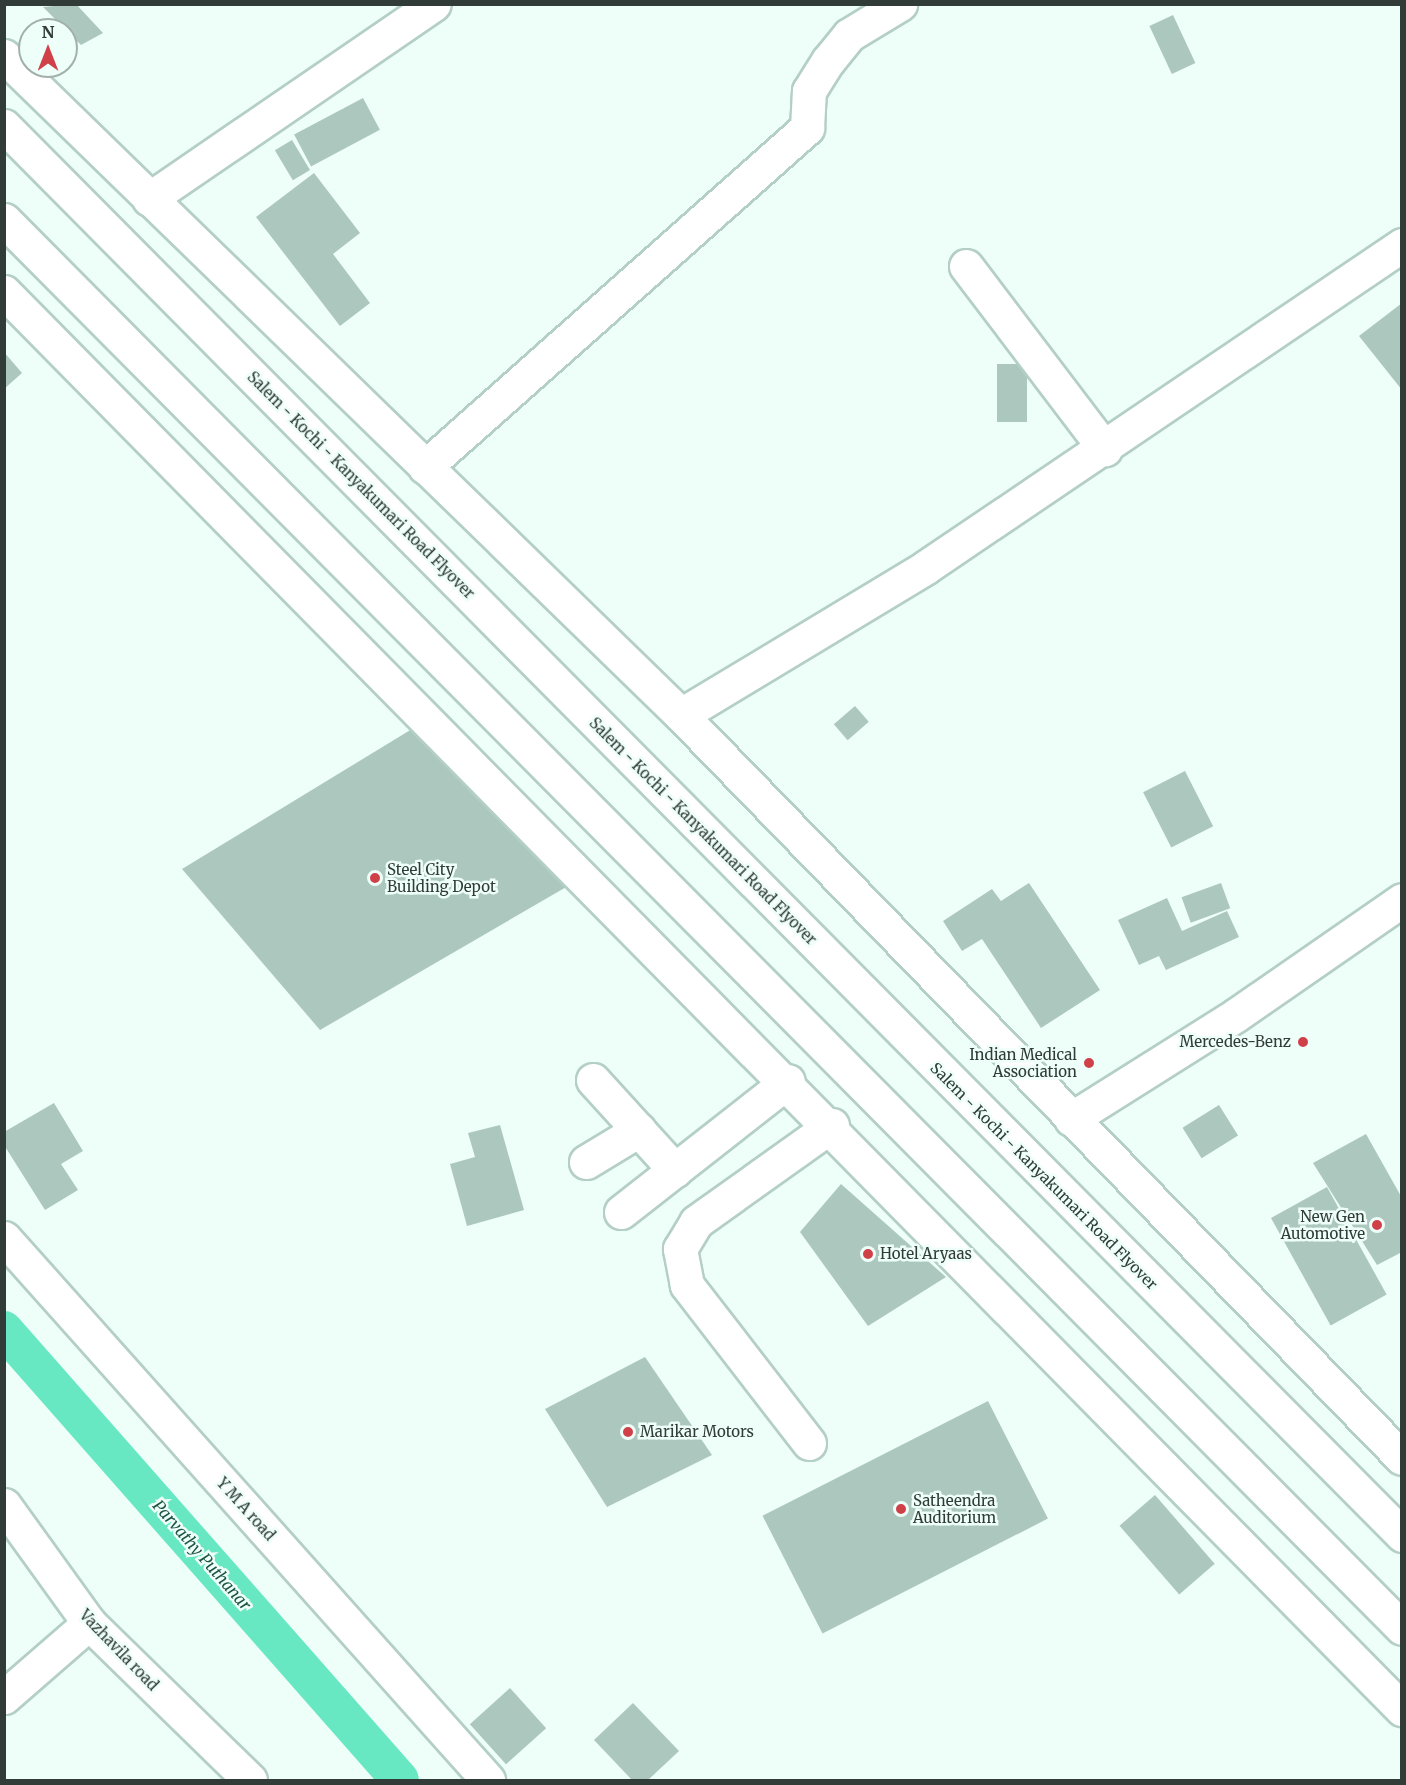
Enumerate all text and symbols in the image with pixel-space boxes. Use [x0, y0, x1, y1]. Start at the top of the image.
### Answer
north arrow [18, 18, 78, 78]
text: N [42, 22, 54, 42]
street label: Salem - Kochi - Kanyakumari Road Flyover [244, 368, 478, 602]
street label: Salem - Kochi - Kanyakumari Road Flyover [586, 714, 820, 948]
place label: Steel City Building Depot [387, 860, 496, 895]
marker: Steel City Building Depot [368, 871, 382, 885]
place label: Mercedes-Benz [1180, 1033, 1291, 1051]
marker: Mercedes-Benz [1296, 1035, 1310, 1049]
place label: Indian Medical Association [969, 1045, 1077, 1080]
marker: Indian Medical Association [1082, 1056, 1096, 1070]
street label: Salem - Kochi - Kanyakumari Road Flyover [927, 1059, 1161, 1293]
place label: New Gen Automotive [1281, 1207, 1365, 1242]
marker: New Gen Automotive [1370, 1218, 1384, 1232]
place label: Hotel Aryaas [880, 1245, 972, 1263]
marker: Hotel Aryaas [861, 1247, 875, 1261]
place label: Marikar Motors [640, 1423, 754, 1441]
marker: Marikar Motors [621, 1425, 635, 1439]
street label: Y M A road [213, 1474, 279, 1544]
place label: Satheendra Auditorium [913, 1491, 996, 1526]
water label: Parvathy Puthanar [149, 1496, 255, 1614]
marker: Satheendra Auditorium [894, 1502, 908, 1516]
street label: Vazhavila road [76, 1606, 162, 1694]

